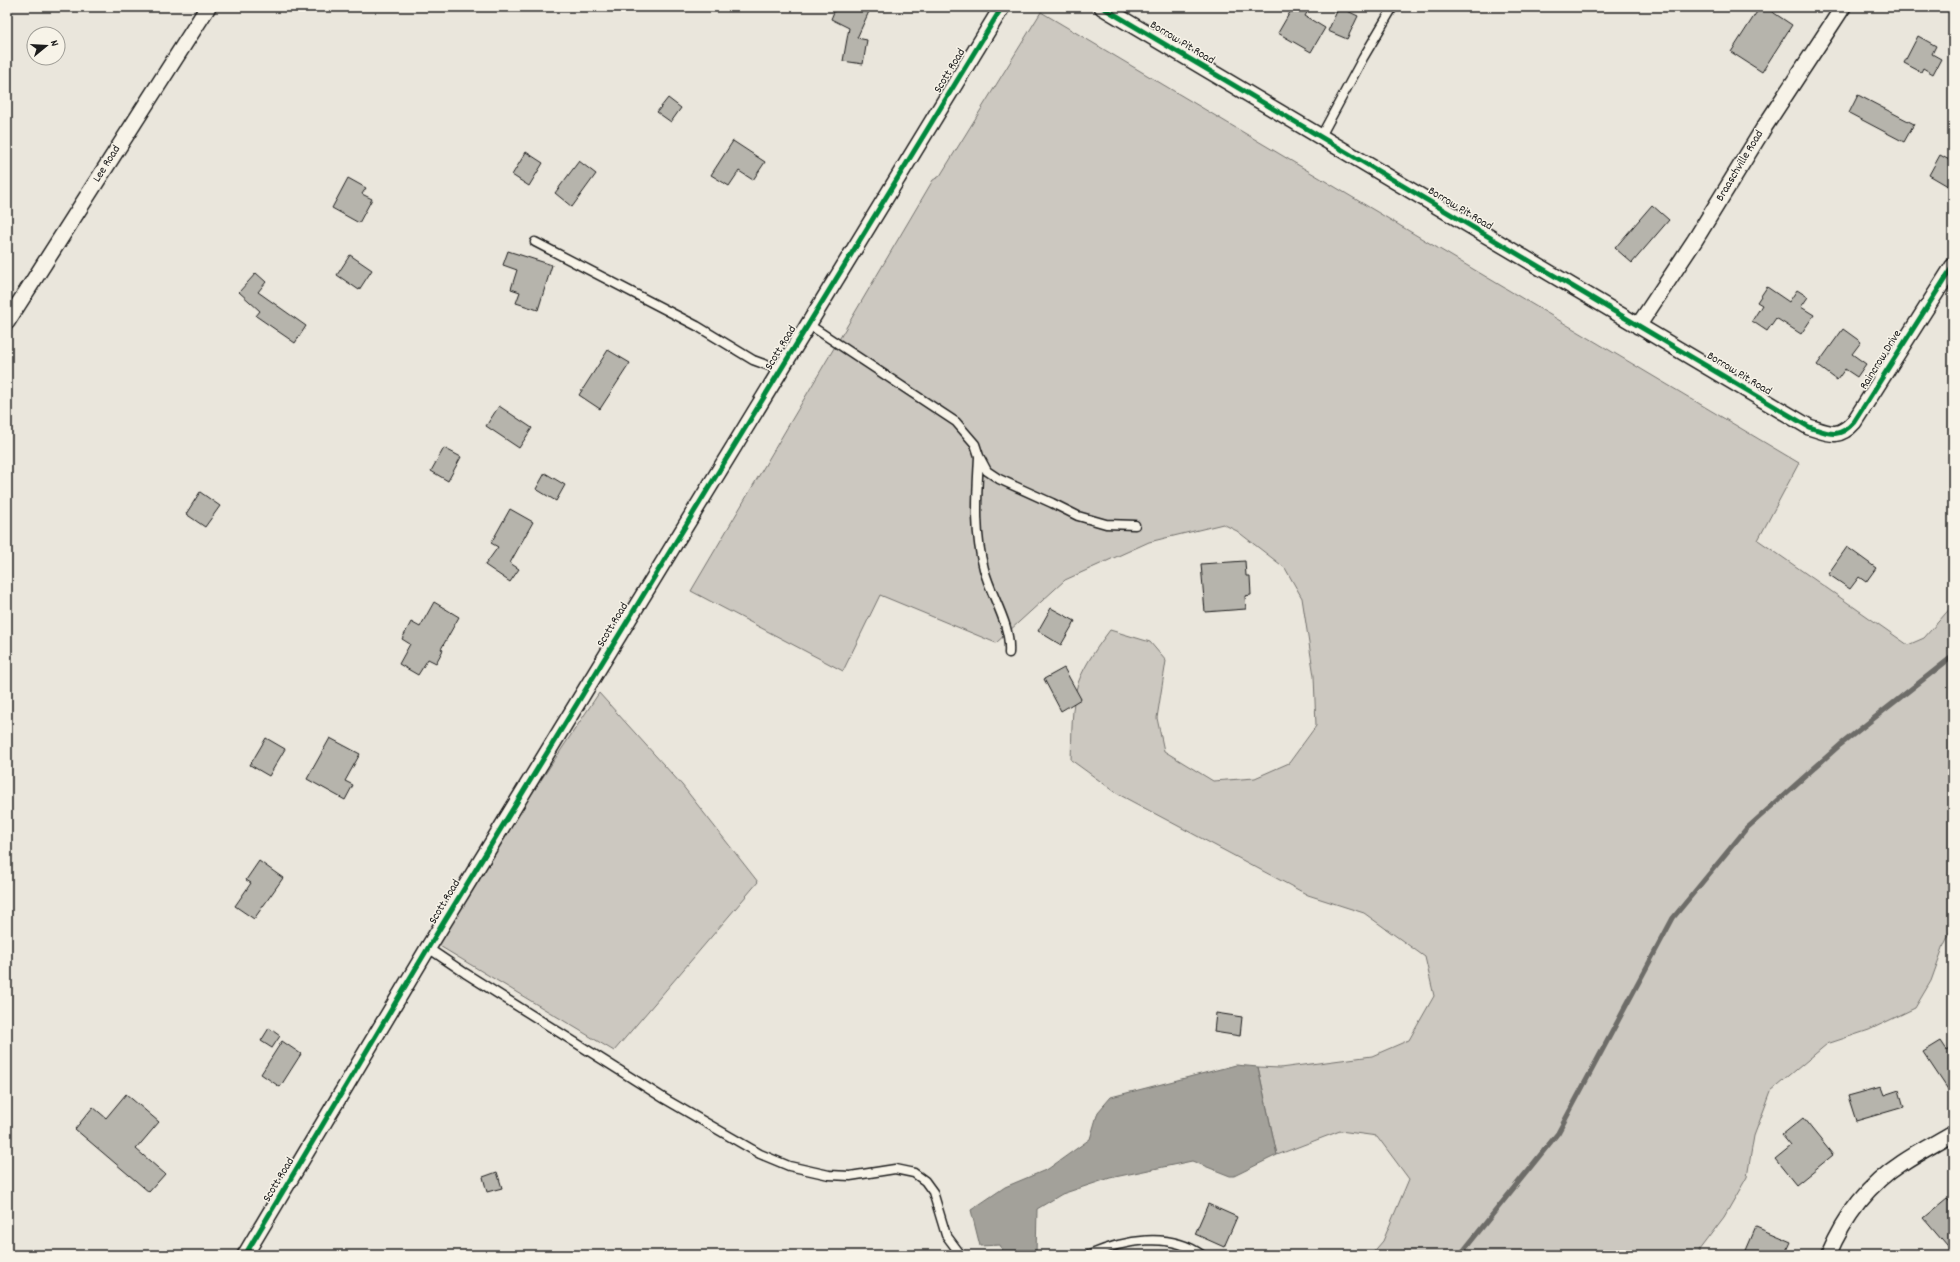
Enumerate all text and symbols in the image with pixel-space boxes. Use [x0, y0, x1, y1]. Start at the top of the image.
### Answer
street label: Borrow Pit Road [1146, 17, 1218, 69]
north arrow [26, 26, 66, 66]
text: N [45, 38, 62, 49]
street label: Scott Road [930, 45, 970, 97]
street label: Braaschville Road [1712, 127, 1768, 205]
street label: Lee Road [89, 142, 125, 186]
street label: Borrow Pit Road [1424, 183, 1496, 235]
street label: Scott Road [761, 322, 801, 374]
street label: Raincrow Drive [1856, 327, 1906, 393]
street label: Borrow Pit Road [1703, 348, 1775, 400]
street label: Scott Road [593, 599, 633, 651]
street label: Scott Road [425, 876, 465, 928]
street label: Scott Road [259, 1154, 299, 1206]

